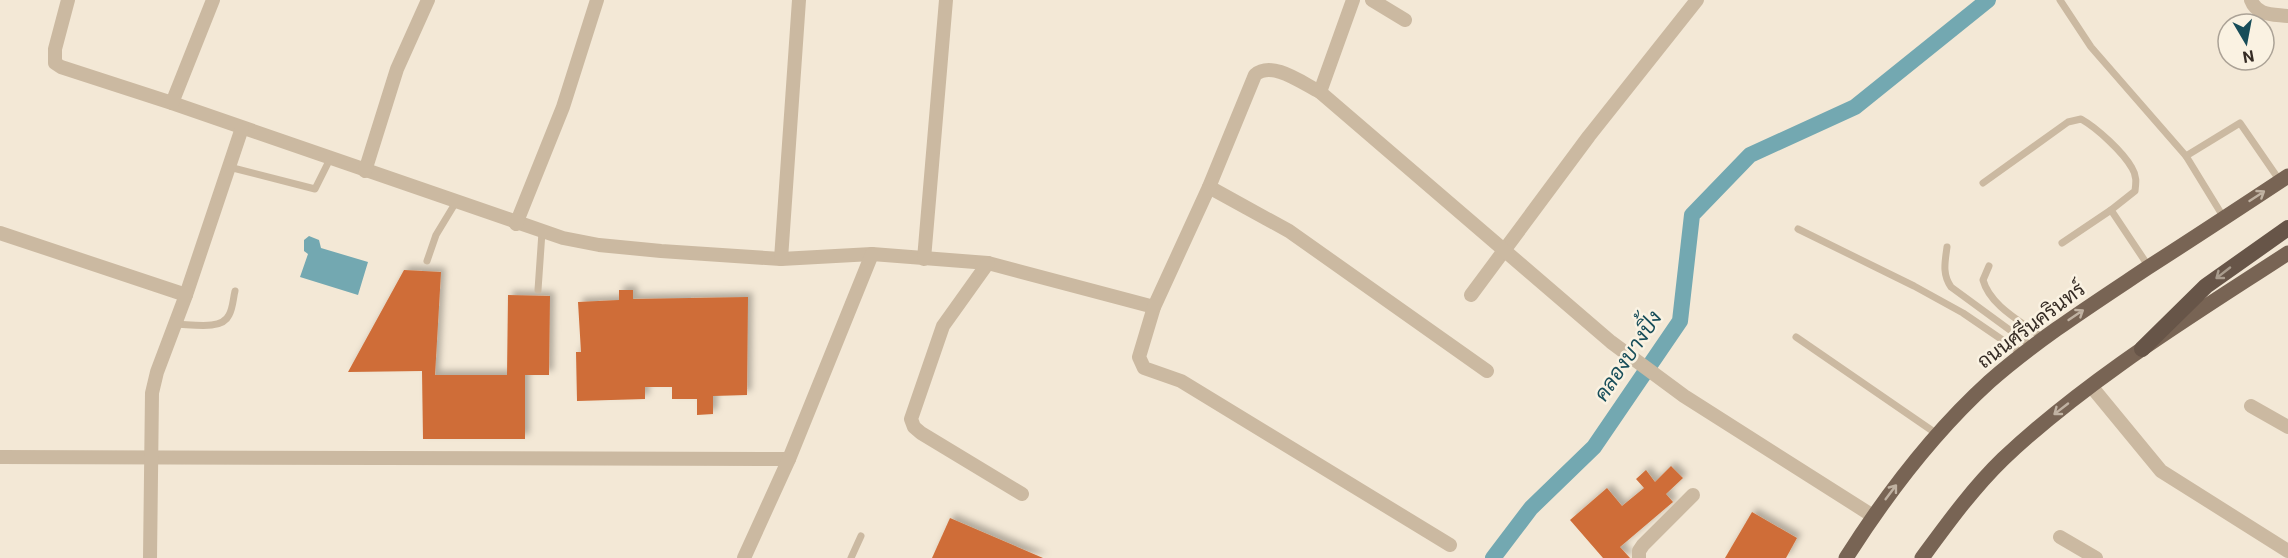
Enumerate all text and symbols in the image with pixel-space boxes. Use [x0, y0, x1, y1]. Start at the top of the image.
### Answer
north arrow [2216, 12, 2276, 72]
text: N [2241, 46, 2256, 67]
one-way arrow [2248, 190, 2265, 202]
one-way arrow [2215, 267, 2231, 280]
street label: ถนนศรีนครินทร์ [1971, 275, 2090, 373]
water label: คลองบางปิ้ง [1583, 303, 1667, 406]
one-way arrow [2068, 309, 2084, 321]
one-way arrow [2054, 402, 2070, 415]
one-way arrow [1884, 485, 1897, 501]

